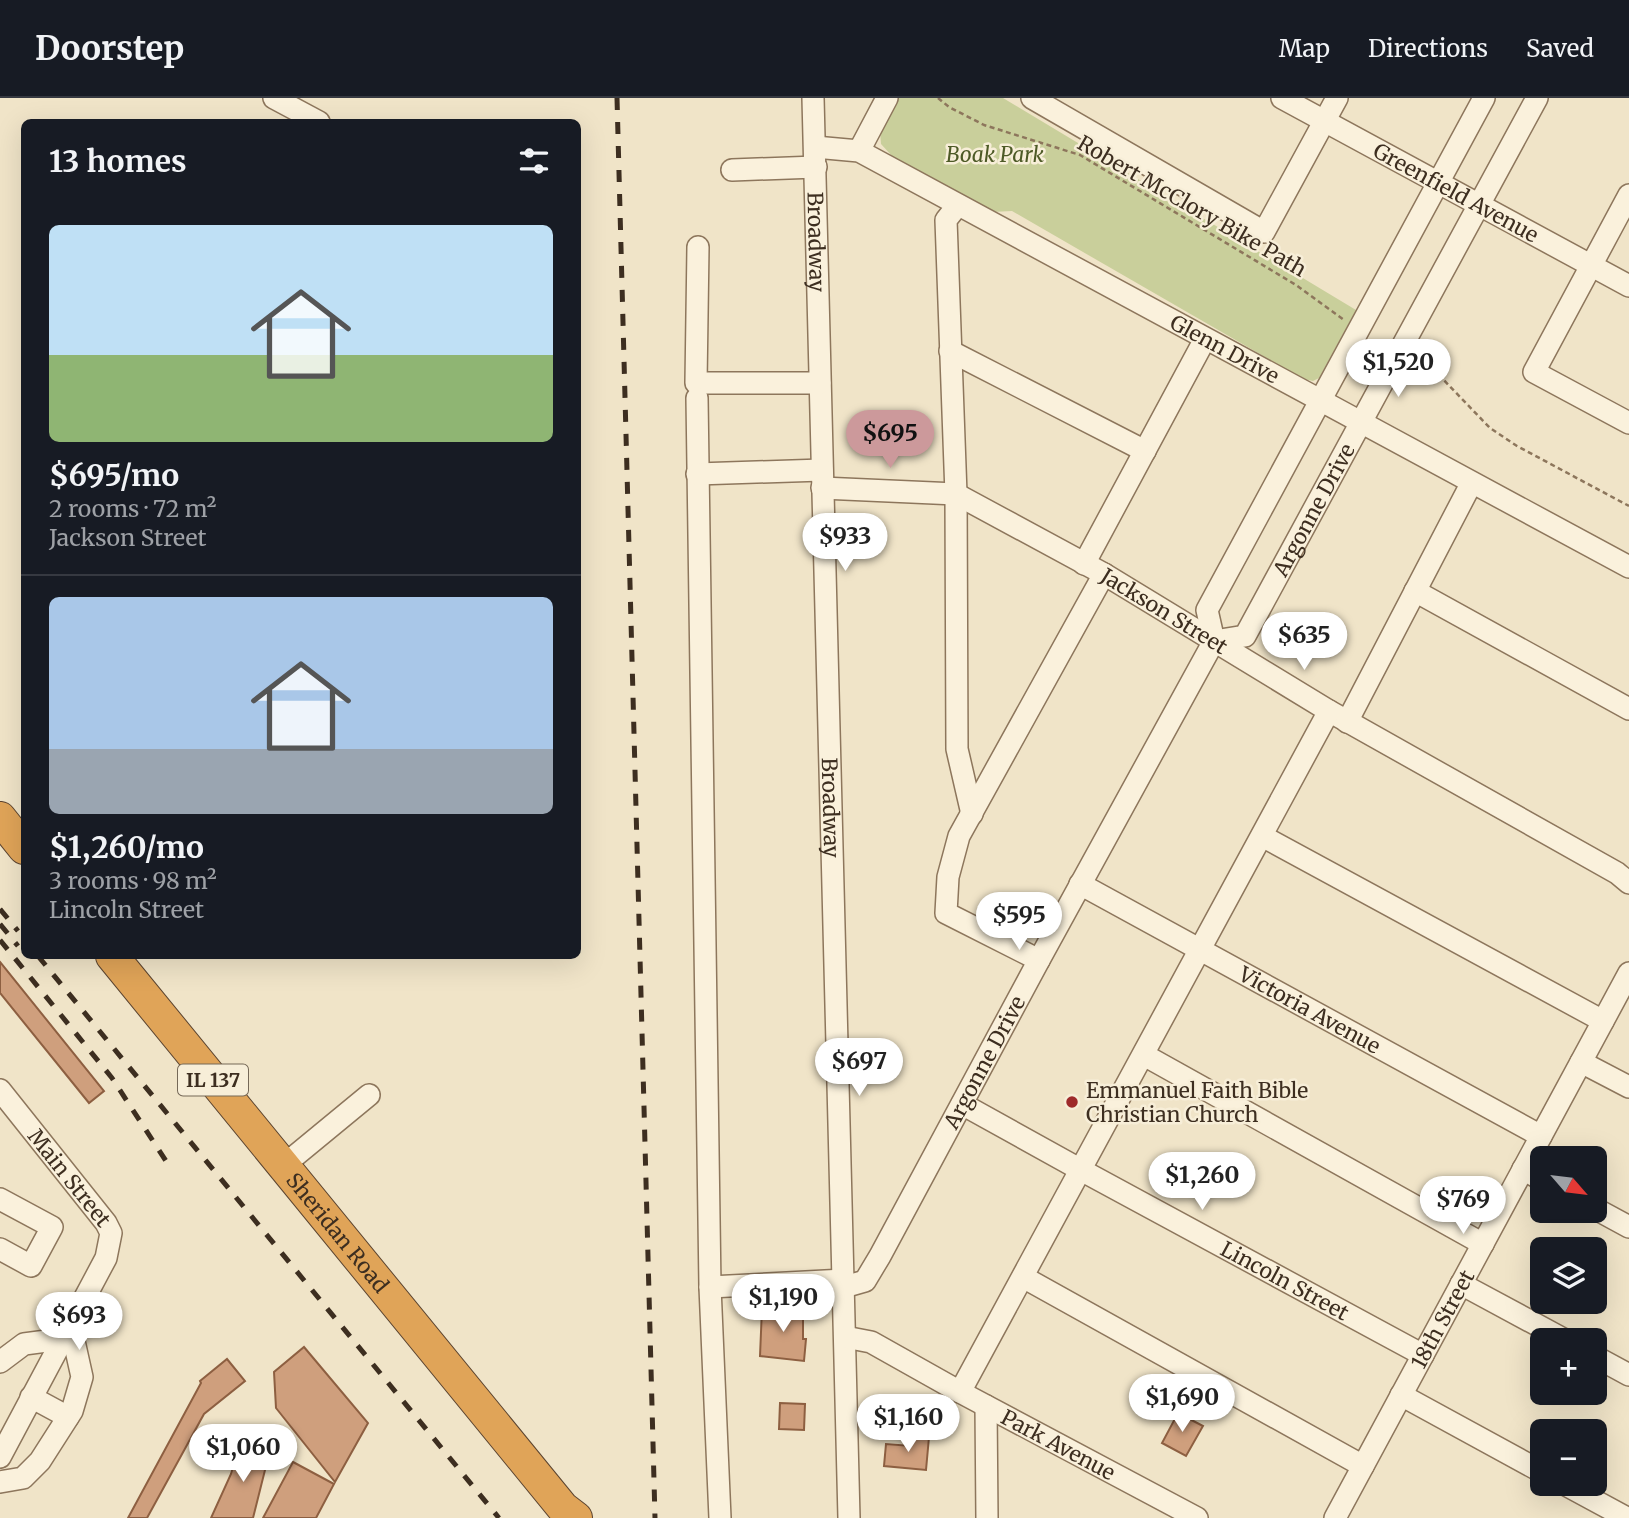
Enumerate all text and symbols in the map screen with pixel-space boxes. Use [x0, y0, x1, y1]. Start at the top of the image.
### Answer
text: Doorstep [35, 28, 184, 69]
text: Map [1279, 33, 1330, 64]
text: Directions [1368, 33, 1488, 64]
text: Saved [1526, 33, 1594, 64]
street label: Robert McClory Bike Path [1073, 129, 1311, 283]
street label: Greenfield Avenue [1369, 137, 1543, 248]
park label: Boak Park [946, 141, 1044, 168]
text: 13 homes [49, 142, 187, 180]
icon: filters [515, 142, 553, 180]
street label: Broadway [802, 192, 831, 293]
icon: home [238, 271, 364, 397]
street label: Glenn Drive [1166, 308, 1284, 389]
pin: $1,520 [1341, 340, 1455, 399]
text: $1,520 [1362, 347, 1434, 376]
pin: $695 [849, 410, 931, 470]
text: $695 [862, 418, 918, 447]
street label: Argonne Drive [1266, 439, 1360, 582]
text: $695/mo [49, 456, 179, 494]
text: 2 rooms · 72 m² [49, 494, 216, 523]
pin: $933 [804, 514, 886, 573]
text: $933 [819, 521, 872, 550]
text: Jackson Street [49, 523, 206, 552]
street label: Jackson Street [1095, 561, 1233, 660]
pin: $635 [1263, 612, 1345, 672]
text: $635 [1277, 620, 1331, 649]
icon: home [238, 643, 364, 769]
street label: Broadway [816, 757, 846, 859]
text: $1,260/mo [49, 828, 204, 866]
text: 3 rooms · 98 m² [49, 866, 217, 895]
pin: $595 [978, 892, 1060, 952]
text: Lincoln Street [49, 895, 204, 924]
text: $595 [992, 900, 1046, 929]
street label: Victoria Avenue [1233, 960, 1385, 1059]
street label: Argonne Drive [937, 991, 1031, 1134]
pin: $697 [818, 1038, 900, 1098]
text: $697 [831, 1046, 887, 1075]
road number: IL 137 [178, 1064, 248, 1096]
place label: Emmanuel Faith Bible Christian Church [1086, 1077, 1308, 1128]
marker: Emmanuel Faith Bible Christian Church [1064, 1094, 1080, 1110]
street label: Main Street [22, 1123, 117, 1232]
north arrow [1530, 1146, 1606, 1223]
map controls [1530, 1146, 1607, 1496]
pin: $1,260 [1145, 1152, 1259, 1212]
text: $1,260 [1165, 1160, 1239, 1189]
street label: Sheridan Road [281, 1167, 395, 1298]
pin: $769 [1422, 1176, 1504, 1236]
text: $769 [1436, 1184, 1490, 1213]
street label: Lincoln Street [1216, 1235, 1354, 1326]
button: layers [1530, 1237, 1607, 1314]
street label: 18th Street [1405, 1265, 1480, 1373]
pin: $1,190 [726, 1274, 840, 1334]
text: $1,190 [748, 1282, 818, 1311]
pin: $693 [38, 1292, 120, 1352]
text: $693 [52, 1300, 106, 1329]
button: + [1530, 1328, 1607, 1405]
pin: $1,690 [1125, 1374, 1239, 1434]
text: $1,690 [1145, 1382, 1219, 1411]
pin: $1,160 [851, 1394, 965, 1454]
text: $1,160 [873, 1402, 943, 1431]
street label: Park Avenue [997, 1403, 1120, 1486]
button: − [1530, 1419, 1607, 1496]
pin: $1,060 [186, 1424, 300, 1484]
text: $1,060 [205, 1432, 281, 1461]

